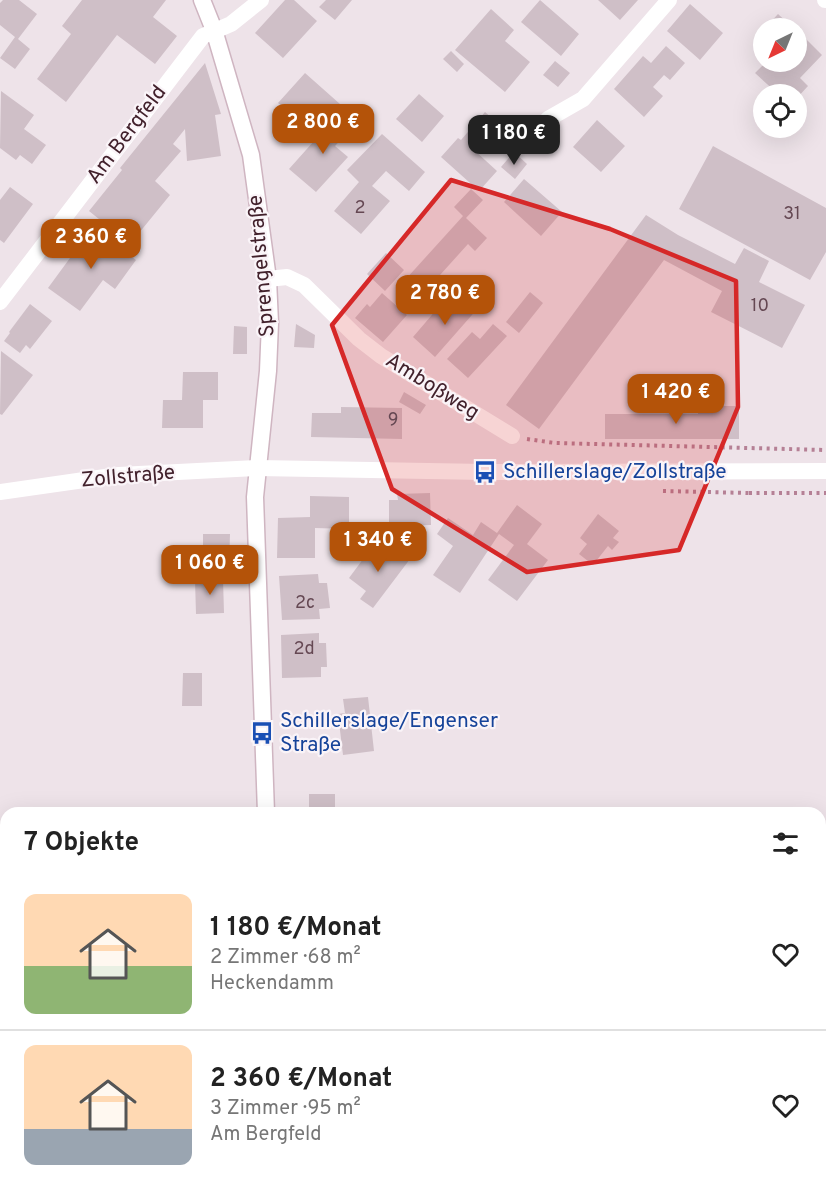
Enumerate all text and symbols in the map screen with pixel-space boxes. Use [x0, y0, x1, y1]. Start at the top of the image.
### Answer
north arrow [753, 18, 807, 72]
map controls [753, 18, 807, 138]
street label: Am Bergfeld [81, 80, 173, 190]
button: locate [753, 84, 807, 138]
pin: 2 800 € [268, 104, 378, 155]
text: 2 800 € [286, 110, 360, 136]
pin: 1 180 € [459, 115, 569, 166]
text: 1 180 € [482, 121, 546, 147]
street label: Sprengelstraße [242, 194, 282, 338]
house number: 2 [354, 197, 366, 220]
house number: 31 [783, 203, 801, 226]
pin: 2 360 € [36, 219, 146, 270]
text: 2 360 € [55, 225, 127, 251]
pin: 2 780 € [390, 275, 500, 326]
text: 2 780 € [410, 281, 480, 307]
house number: 10 [751, 295, 769, 318]
street label: Amboßweg [380, 348, 484, 426]
pin: 1 420 € [621, 374, 731, 425]
text: 1 420 € [642, 380, 710, 406]
house number: 9 [388, 409, 398, 432]
street label: Zollstraße [80, 459, 176, 495]
bus stop icon: Schillerslage/Zollstraße [472, 459, 498, 485]
place label: Schillerslage/Zollstraße [503, 459, 727, 486]
pin: 1 340 € [323, 522, 433, 573]
text: 1 340 € [344, 528, 412, 554]
pin: 1 060 € [155, 545, 265, 596]
text: 1 060 € [175, 551, 245, 577]
house number: 2c [295, 592, 315, 615]
house number: 2d [293, 638, 315, 661]
place label: Schillerslage/Engenser Straße [280, 708, 498, 759]
bus stop icon: Schillerslage/Engenser Straße [249, 720, 275, 746]
text: 7 Objekte [24, 827, 139, 860]
icon: filters [769, 827, 802, 860]
text: 1 180 €/Monat [210, 912, 382, 945]
icon: home [72, 918, 144, 990]
icon: heart [769, 938, 802, 971]
text: 2 Zimmer · 68 m² [210, 945, 361, 971]
text: Heckendamm [210, 971, 334, 997]
text: 2 360 €/Monat [210, 1063, 392, 1096]
icon: home [72, 1069, 144, 1141]
icon: heart [769, 1089, 802, 1122]
text: 3 Zimmer · 95 m² [210, 1096, 361, 1122]
text: Am Bergfeld [210, 1122, 321, 1148]

